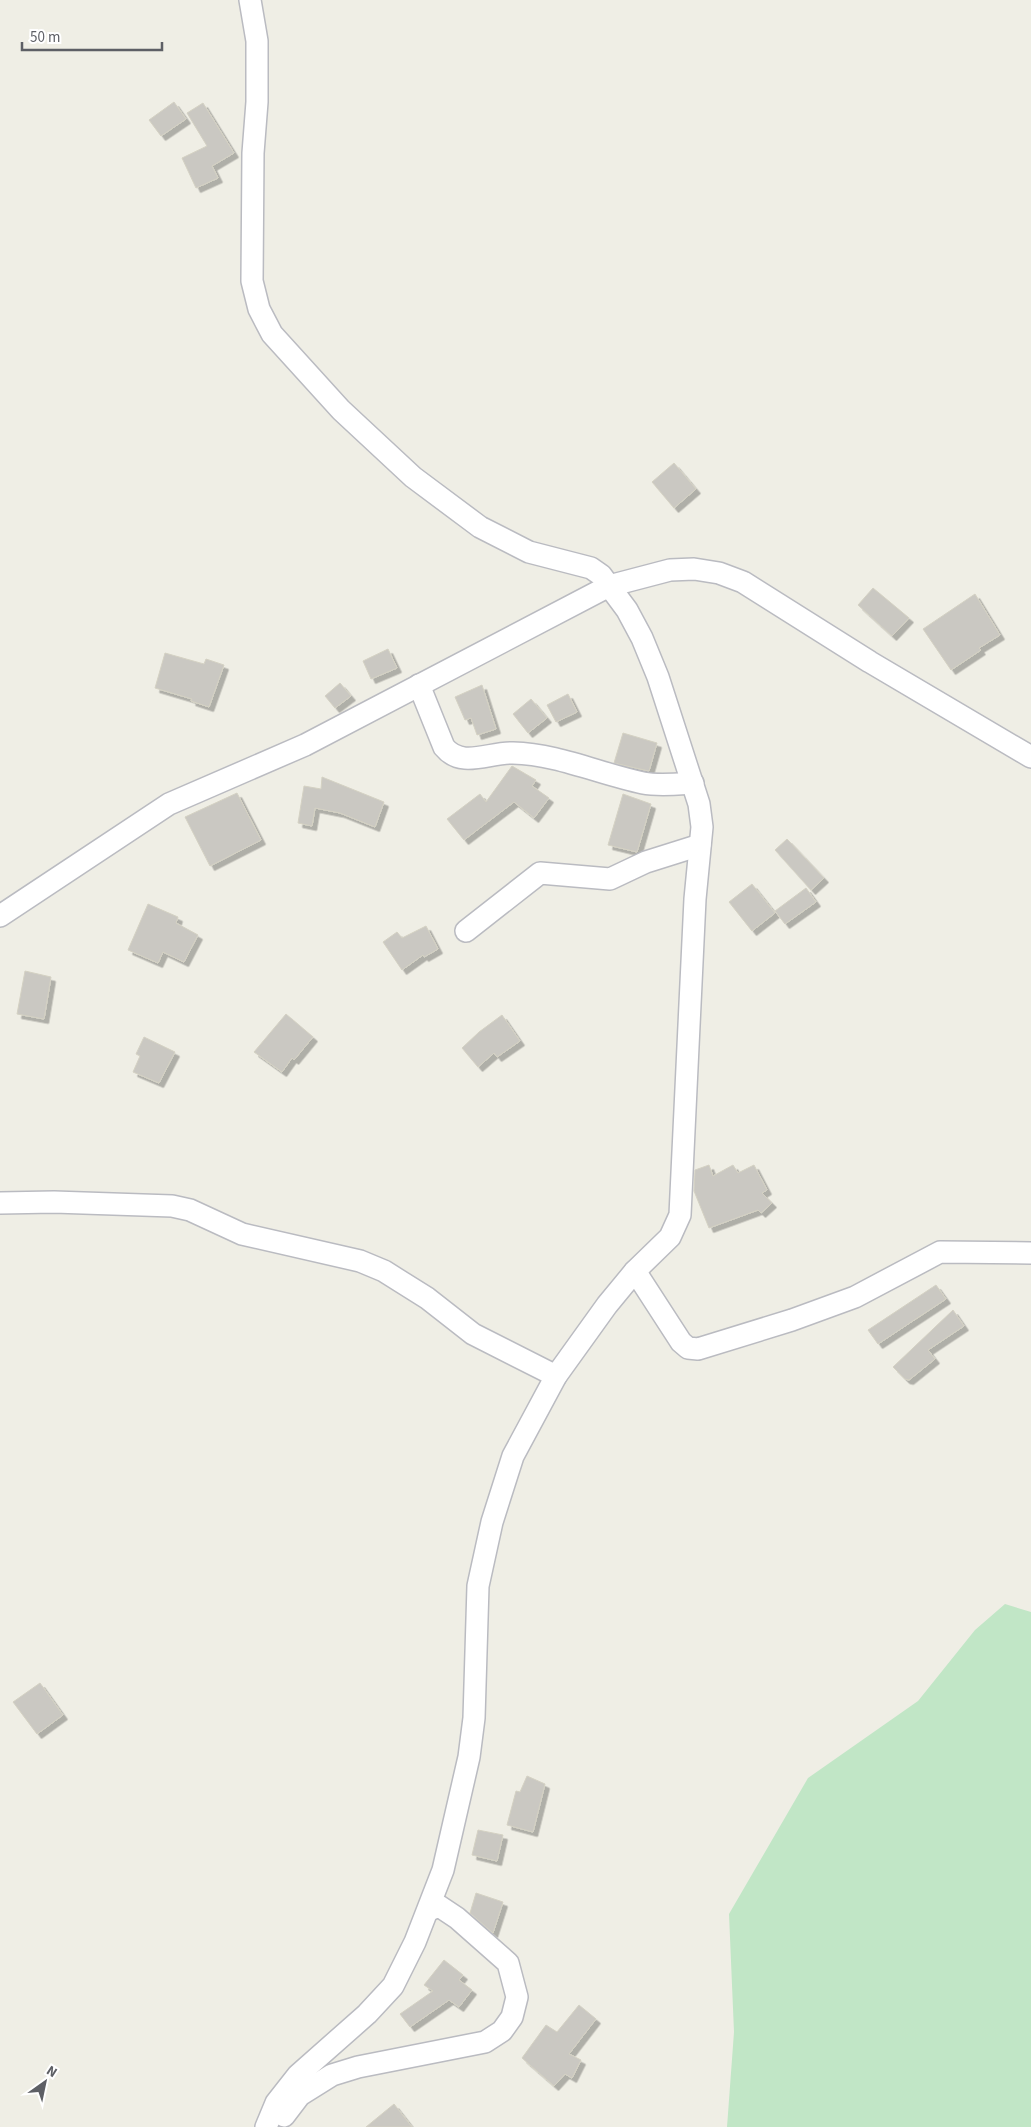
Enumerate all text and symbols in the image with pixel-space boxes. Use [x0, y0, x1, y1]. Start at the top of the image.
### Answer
scale bar [22, 20, 162, 52]
text: 50 m [30, 27, 60, 48]
north arrow [20, 2057, 70, 2107]
text: N [42, 2061, 61, 2083]

